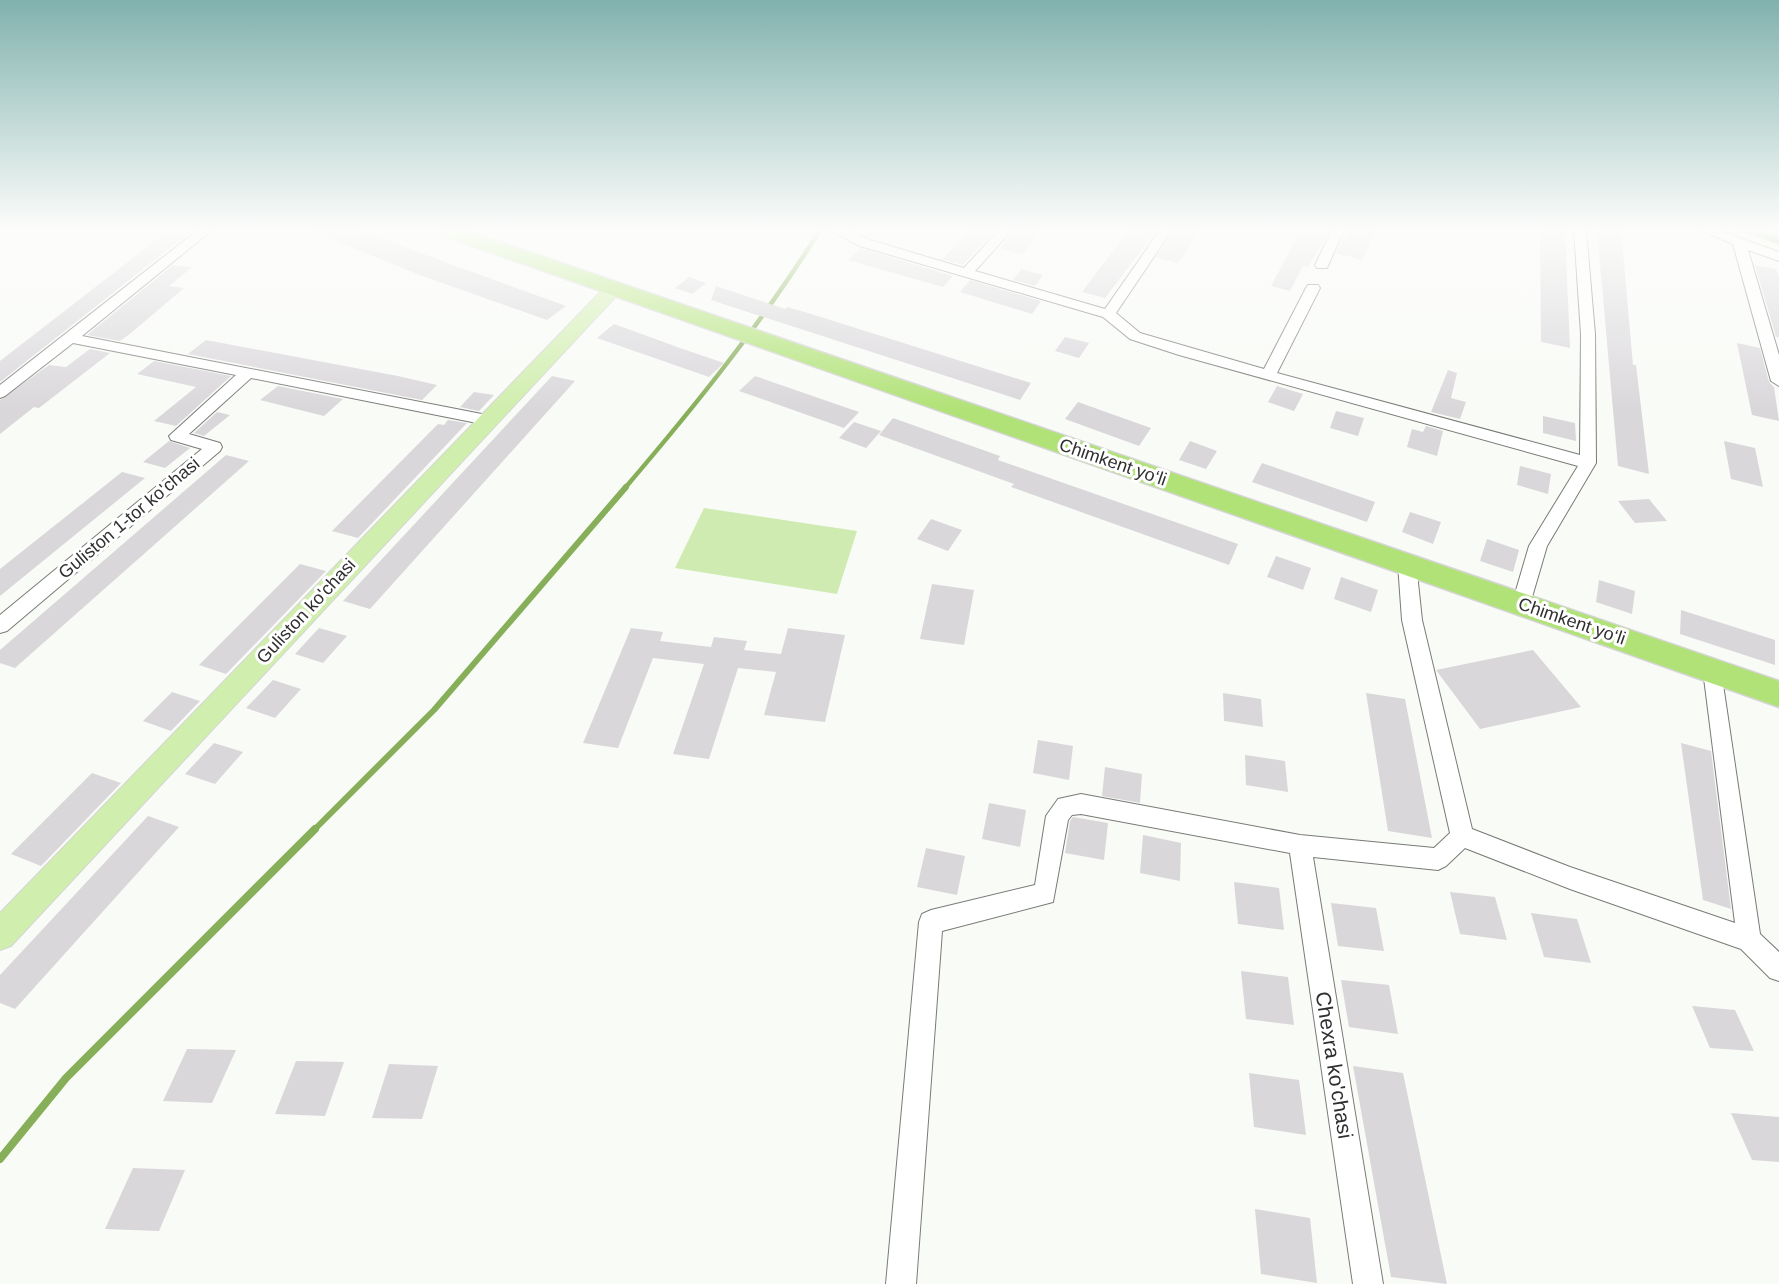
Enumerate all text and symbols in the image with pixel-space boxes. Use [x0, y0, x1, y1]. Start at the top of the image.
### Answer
street label: Chimkent yo‘li [1057, 434, 1169, 490]
street label: Guliston 1-tor ko'chasi [55, 453, 203, 583]
street label: Guliston ko'chasi [252, 555, 360, 667]
street label: Chimkent yo‘li [1516, 593, 1628, 649]
street label: Chexra ko'chasi [1312, 990, 1357, 1140]

